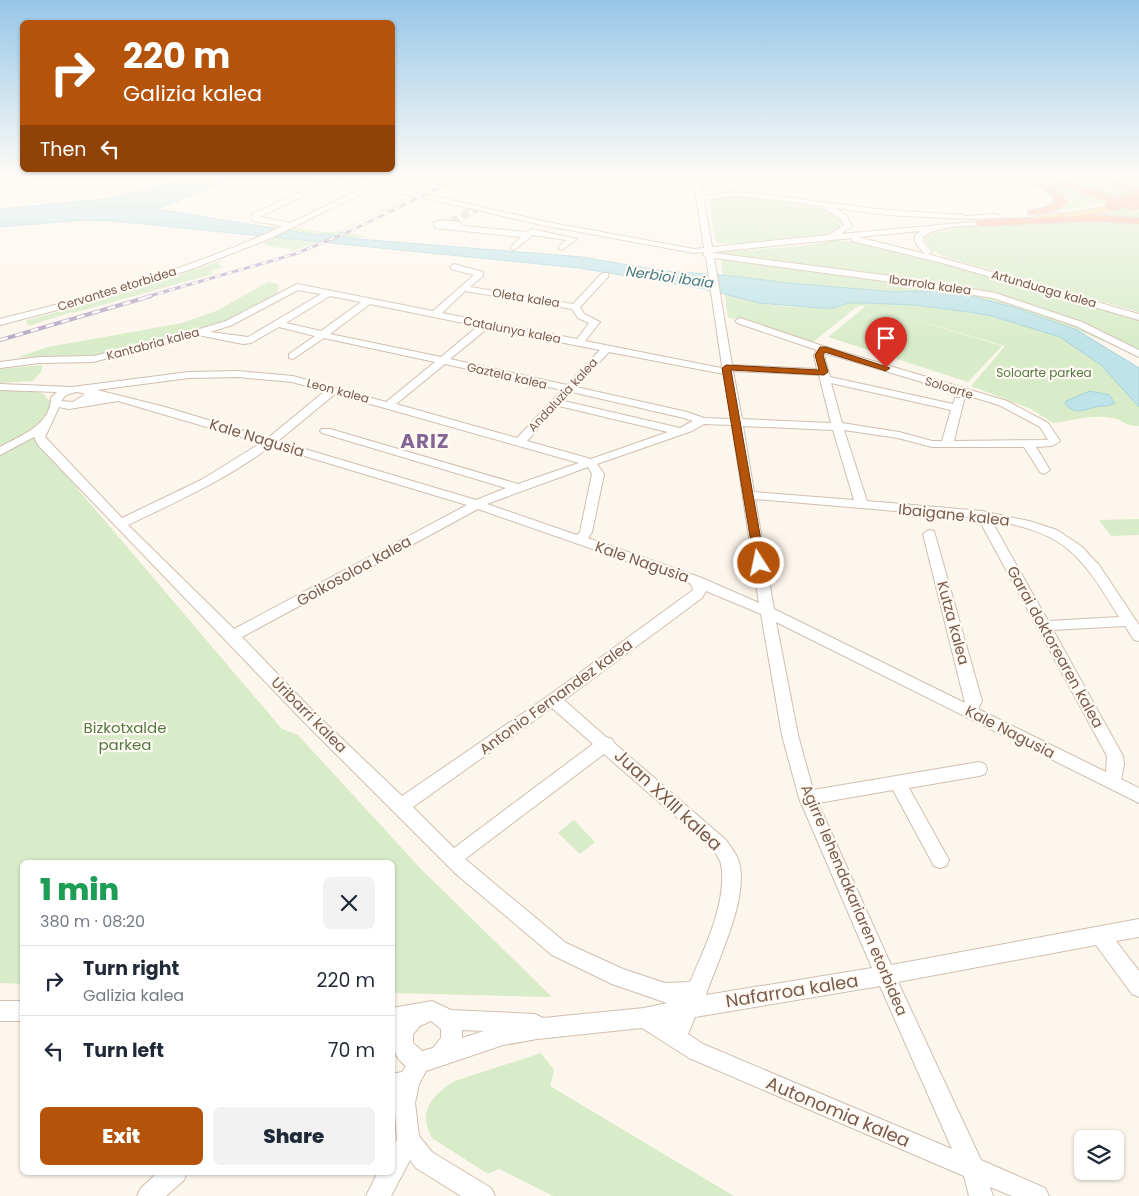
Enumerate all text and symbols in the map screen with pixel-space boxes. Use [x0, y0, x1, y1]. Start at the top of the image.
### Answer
text: 220 m [123, 31, 230, 80]
icon: right [40, 40, 105, 105]
text: Galizia kalea [123, 78, 262, 109]
icon: left [96, 135, 124, 163]
text: Then [40, 136, 86, 163]
water label: Nerbioi ibaia [625, 261, 716, 293]
street label: Cervantes etorbidea [55, 262, 178, 315]
street label: Artunduaga kalea [990, 265, 1099, 312]
street label: Ibarrola kalea [888, 270, 972, 299]
street label: Oleta kalea [491, 284, 561, 311]
street label: Catalunya kalea [462, 312, 562, 347]
pin [865, 317, 907, 368]
street label: Kantabria kalea [105, 323, 201, 364]
icon: arrive [872, 324, 900, 352]
street label: Andaluzia kalea [524, 354, 601, 435]
street label: Gaztela kalea [465, 358, 549, 393]
park label: Soloarte parkea [996, 364, 1092, 381]
street label: Soloarte [923, 372, 975, 403]
street label: Leon kalea [305, 374, 371, 407]
street label: Kale Nagusia [207, 413, 307, 462]
district label: ARIZ [400, 427, 450, 455]
street label: Ibaigane kalea [897, 498, 1011, 531]
street label: Goikosoloa kalea [293, 530, 415, 611]
street label: Kale Nagusia [592, 536, 692, 587]
position arrow [732, 536, 784, 588]
street label: Garai doktorearen kalea [1002, 562, 1109, 732]
street label: Kutza kalea [932, 579, 975, 667]
street label: Antonio Fernandez kalea [475, 634, 637, 759]
street label: Uribarri kalea [267, 672, 352, 757]
street label: Kale Nagusia [962, 700, 1059, 763]
park label: Bizkotxalde parkea [84, 717, 166, 755]
street label: Juan XXIII kalea [609, 743, 728, 856]
street label: Agirre lehendakariaren etorbidea [796, 781, 913, 1019]
text: 1 min [40, 868, 119, 911]
button: close [323, 877, 375, 929]
text: 380 m · 08:20 [40, 910, 145, 933]
text: Turn right [83, 955, 179, 982]
icon: right [40, 967, 68, 995]
text: 220 m [317, 967, 375, 994]
street label: Nafarroa kalea [724, 968, 860, 1013]
text: Galizia kalea [83, 984, 184, 1007]
icon: left [40, 1037, 68, 1065]
text: Turn left [83, 1037, 164, 1064]
text: 70 m [328, 1037, 375, 1064]
street label: Autonomia kalea [762, 1070, 914, 1153]
button: Exit [40, 1107, 203, 1165]
button: Share [213, 1107, 375, 1165]
map controls [1074, 1130, 1124, 1180]
button: layers [1074, 1130, 1124, 1180]

